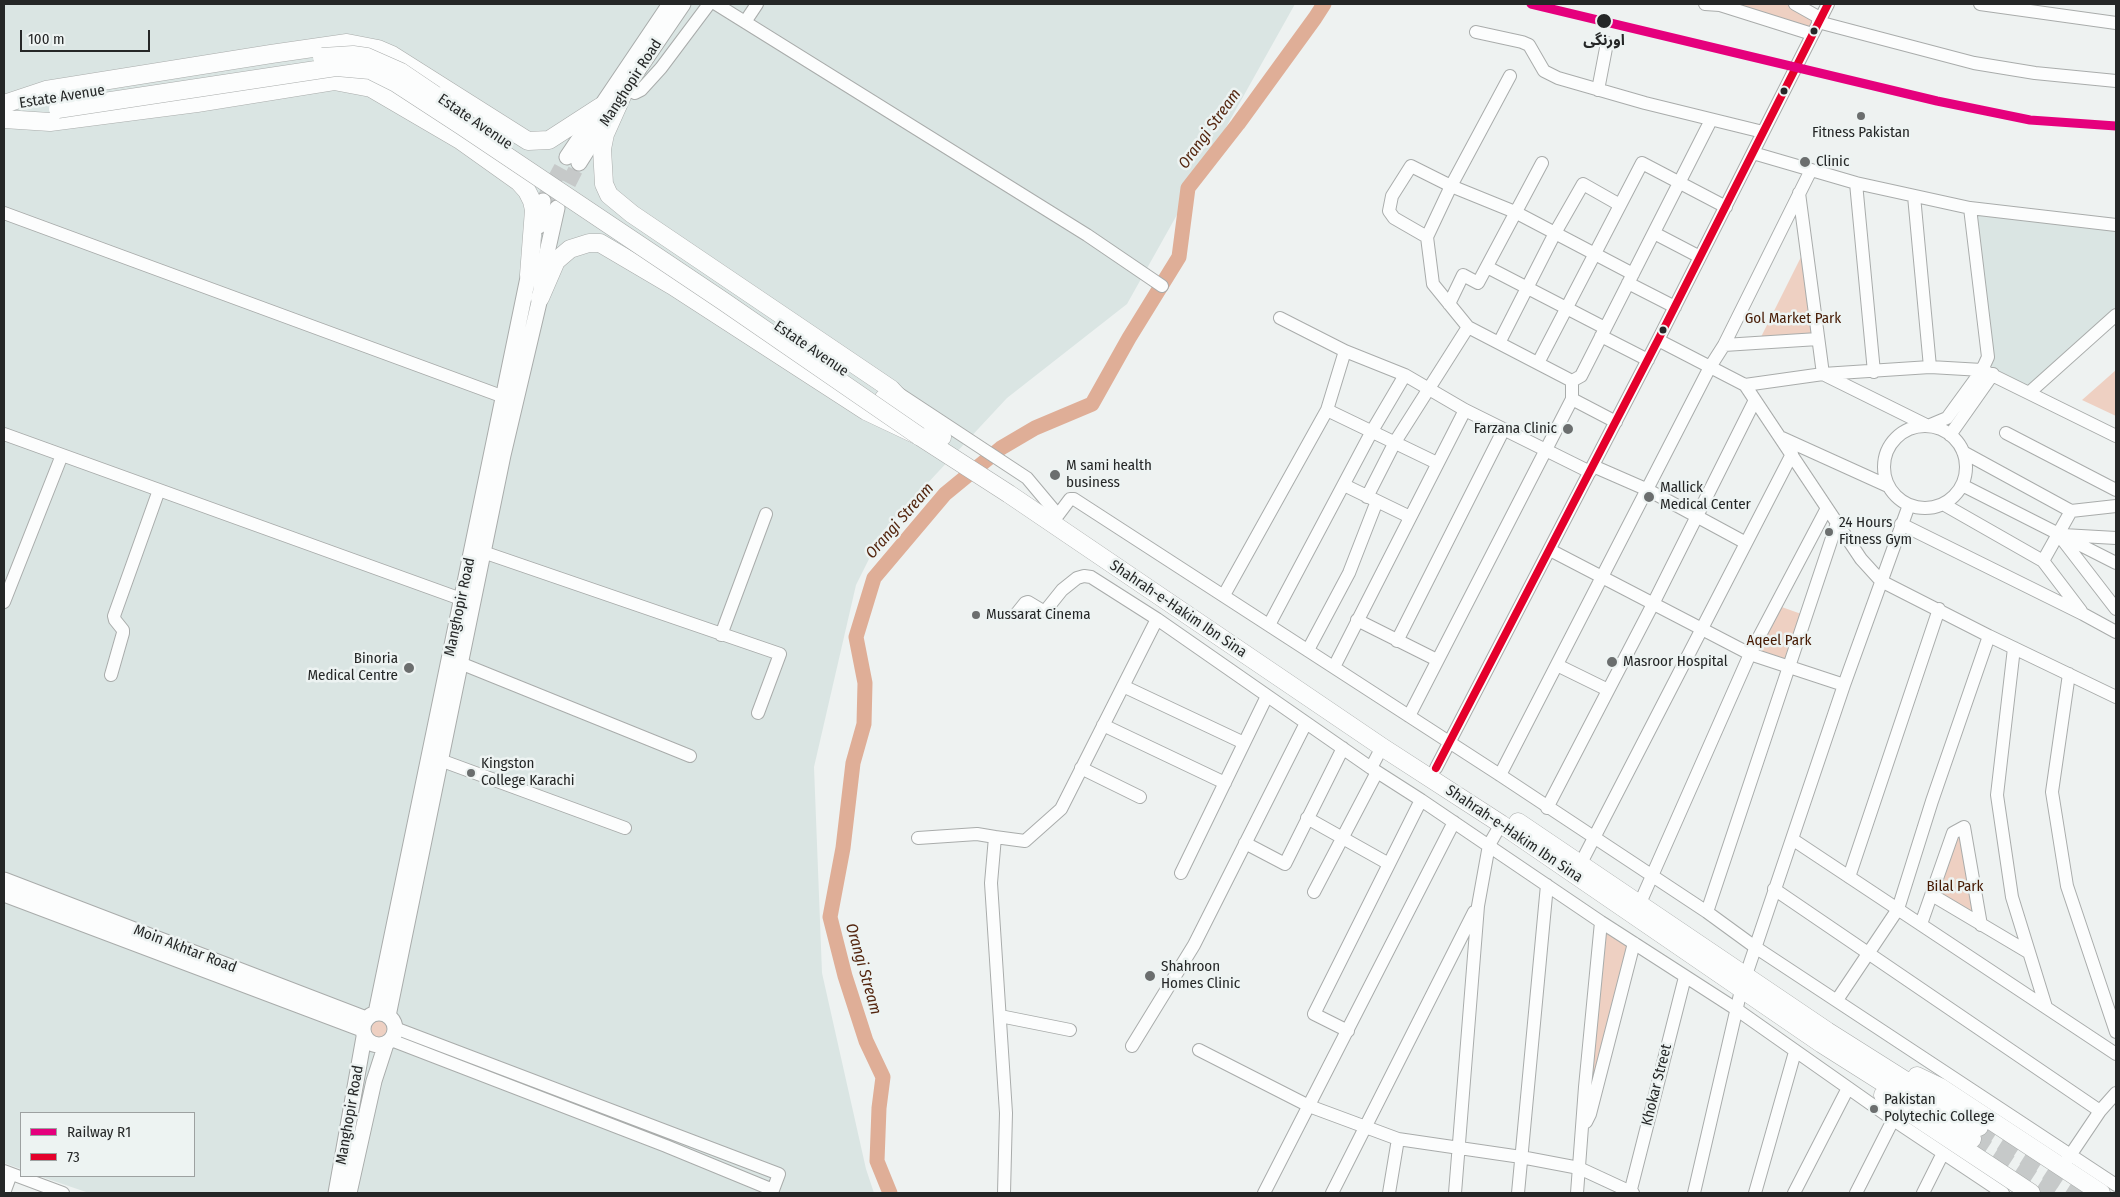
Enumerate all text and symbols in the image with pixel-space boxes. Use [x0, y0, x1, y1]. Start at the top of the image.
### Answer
marker: اورنگی [1595, 12, 1613, 30]
scale bar [22, 20, 152, 52]
unlabelled marker [1809, 26, 1819, 36]
text: 100 m [28, 30, 65, 48]
place label: اورنگی [1583, 32, 1625, 50]
street label: Manghopir Road [596, 36, 666, 130]
street label: Estate Avenue [18, 81, 106, 113]
water label: Orangi Stream [1175, 85, 1245, 173]
unlabelled marker [1779, 86, 1789, 96]
street label: Estate Avenue [434, 90, 516, 154]
marker: Fitness Pakistan [1855, 110, 1867, 122]
place label: Fitness Pakistan [1812, 124, 1910, 142]
place label: Clinic [1816, 153, 1849, 171]
marker: Clinic [1798, 155, 1812, 169]
park label: Gol Market Park [1745, 310, 1841, 328]
street label: Estate Avenue [770, 317, 852, 381]
unlabelled marker [1658, 325, 1668, 335]
place label: Farzana Clinic [1474, 420, 1557, 438]
marker: Farzana Clinic [1561, 422, 1575, 436]
place label: M sami health business [1066, 457, 1152, 492]
marker: M sami health business [1048, 468, 1062, 482]
water label: Orangi Stream [862, 479, 938, 563]
place label: Mallick Medical Center [1660, 479, 1751, 514]
marker: Mallick Medical Center [1642, 490, 1656, 504]
place label: 24 Hours Fitness Gym [1839, 514, 1912, 549]
marker: 24 Hours Fitness Gym [1823, 526, 1835, 538]
street label: Manghopir Road [441, 556, 479, 658]
street label: Shahrah-e-Hakim Ibn Sina [1106, 556, 1250, 662]
place label: Mussarat Cinema [986, 606, 1091, 624]
marker: Mussarat Cinema [970, 609, 982, 621]
park label: Aqeel Park [1747, 632, 1811, 650]
place label: Binoria Medical Centre [307, 650, 398, 685]
place label: Masroor Hospital [1623, 653, 1728, 671]
marker: Masroor Hospital [1605, 655, 1619, 669]
marker: Binoria Medical Centre [402, 661, 416, 675]
place label: Kingston College Karachi [481, 755, 575, 790]
marker: Kingston College Karachi [465, 767, 477, 779]
street label: Shahrah-e-Hakim Ibn Sina [1442, 781, 1586, 887]
park label: Bilal Park [1926, 878, 1984, 896]
street label: Moin Akhtar Road [131, 921, 239, 977]
water label: Orangi Stream [841, 921, 885, 1017]
place label: Shahroon Homes Clinic [1161, 958, 1240, 993]
marker: Shahroon Homes Clinic [1143, 969, 1157, 983]
street label: Khokar Street [1638, 1042, 1676, 1128]
street label: Manghopir Road [332, 1064, 368, 1166]
place label: Pakistan Polytechic College [1884, 1091, 1995, 1126]
marker: Pakistan Polytechic College [1868, 1103, 1880, 1115]
legend [20, 1112, 195, 1177]
text: Railway R1 [67, 1123, 131, 1141]
text: 73 [67, 1148, 80, 1166]

